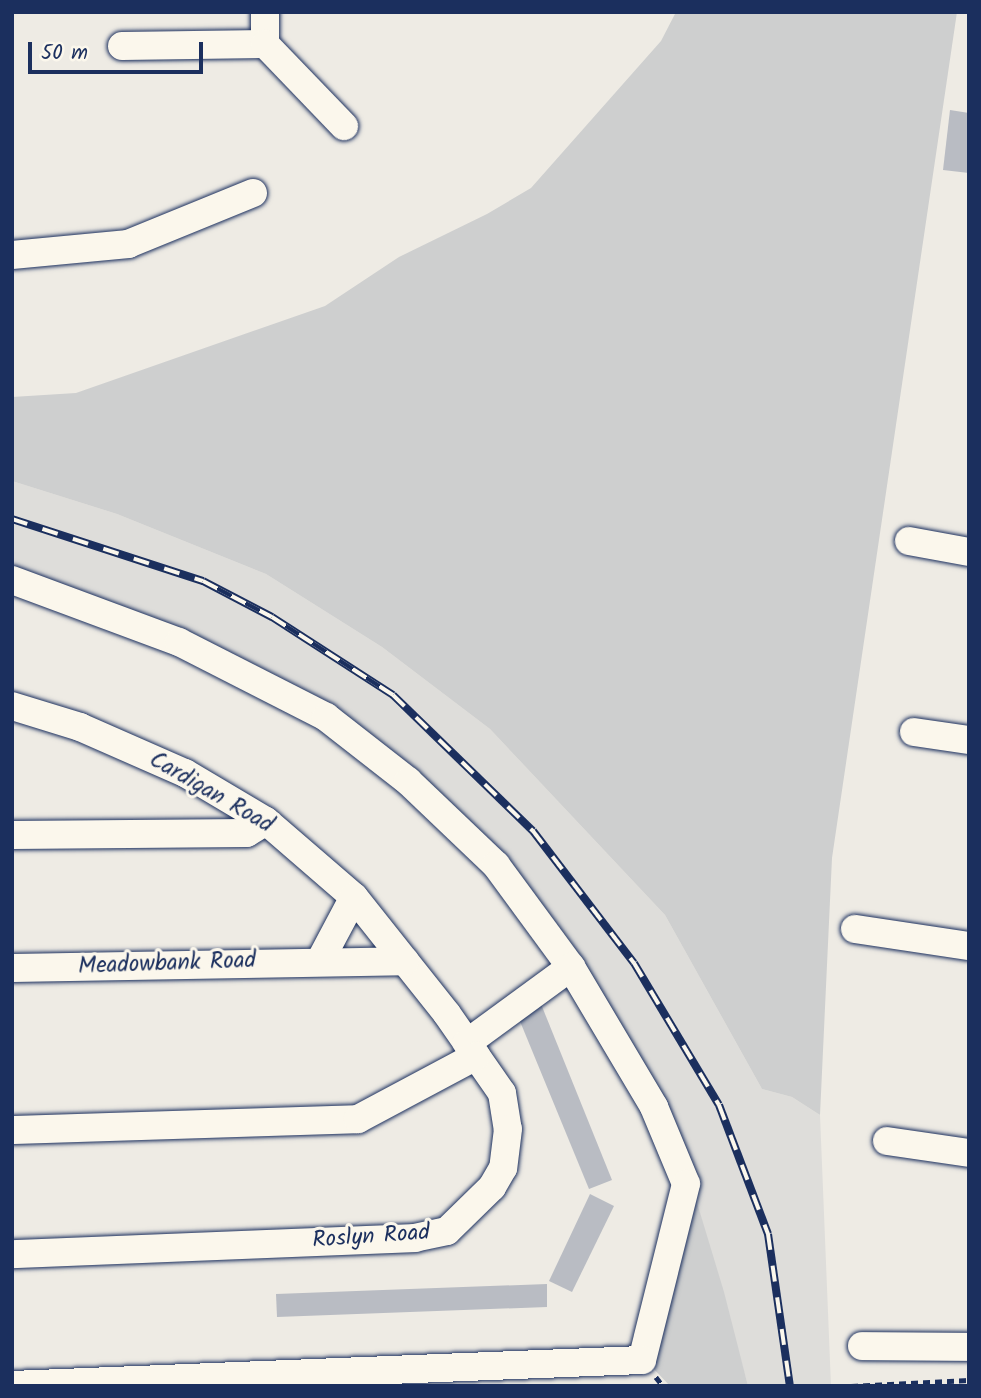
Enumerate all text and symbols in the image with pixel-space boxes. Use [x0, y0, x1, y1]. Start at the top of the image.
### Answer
scale bar [32, 28, 206, 72]
text: 50 m [41, 37, 88, 70]
street label: Cardigan Road [144, 746, 278, 840]
street label: Meadowbank Road [78, 947, 256, 981]
street label: Roslyn Road [311, 1219, 431, 1255]

